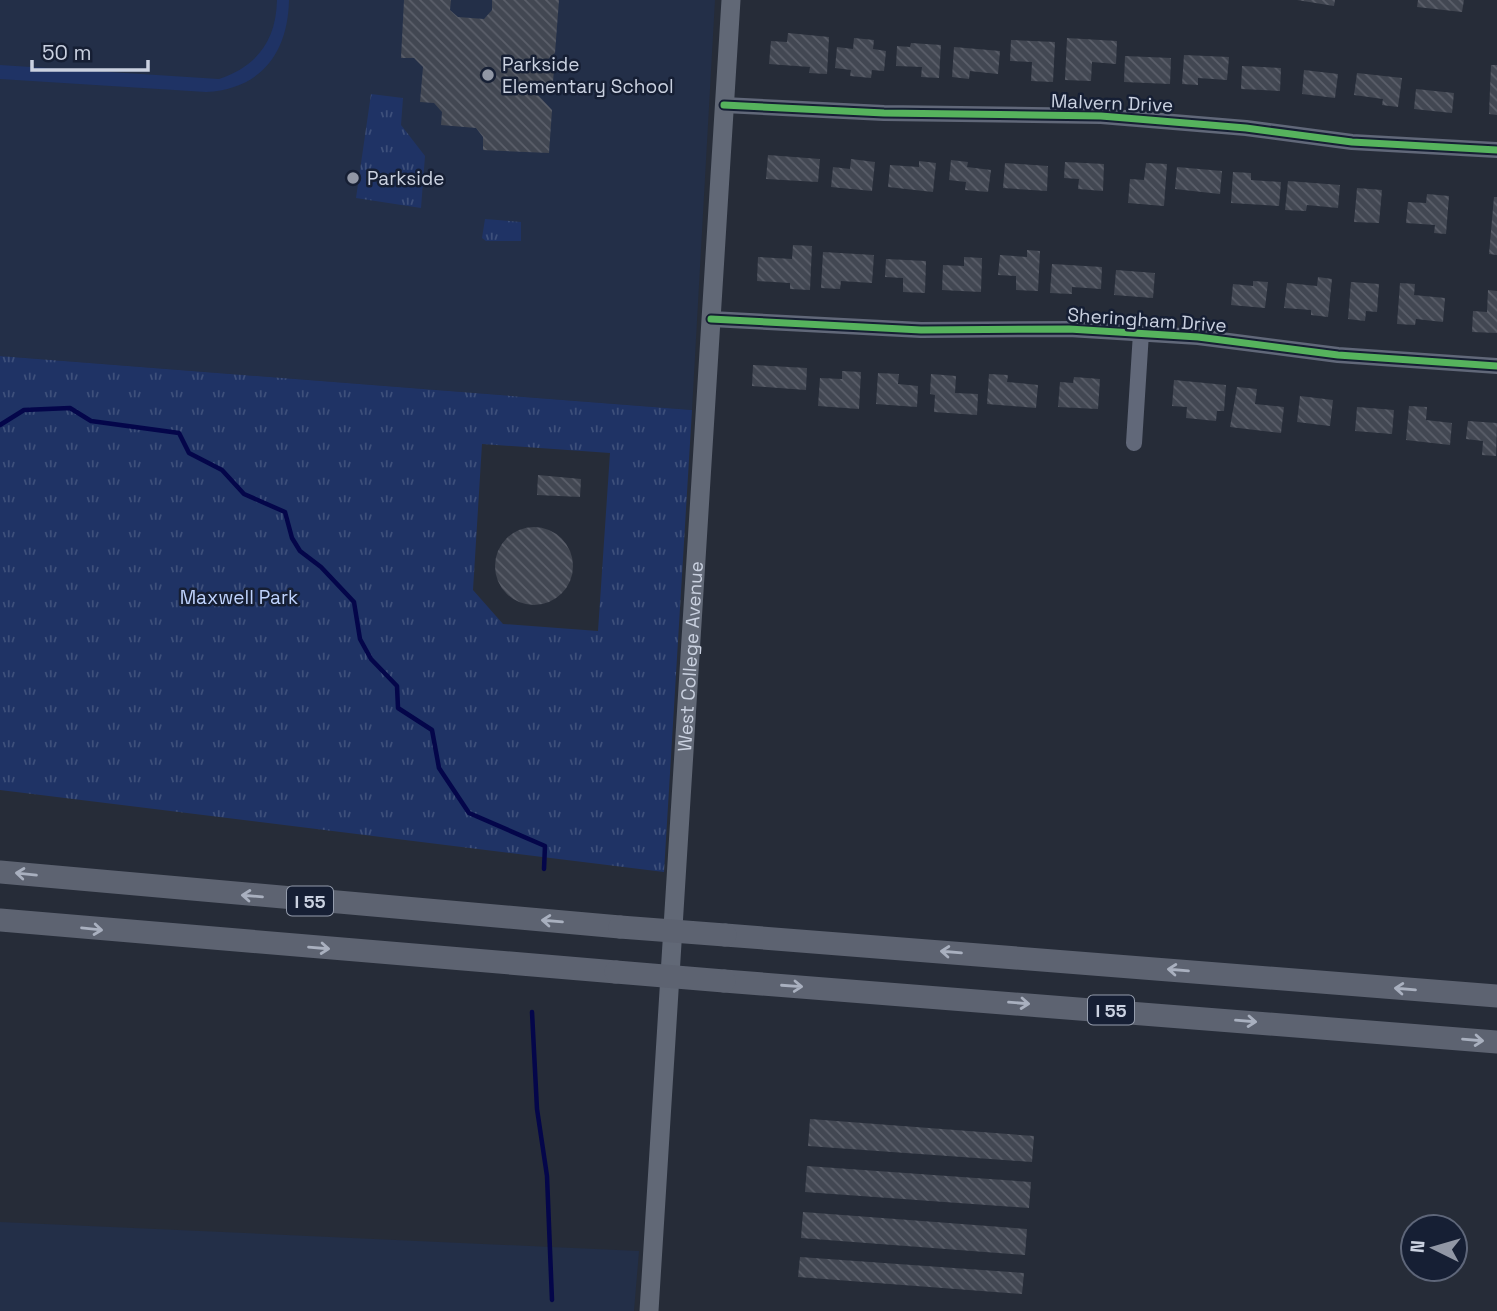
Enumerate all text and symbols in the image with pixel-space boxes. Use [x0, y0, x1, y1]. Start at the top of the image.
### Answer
scale bar [32, 28, 147, 72]
text: 50 m [42, 39, 92, 66]
place label: Parkside Elementary School [502, 52, 674, 99]
marker: Parkside Elementary School [480, 67, 496, 83]
street label: Malvern Drive [1050, 88, 1174, 118]
place label: Parkside [367, 166, 444, 191]
marker: Parkside [345, 170, 361, 186]
street label: Sheringham Drive [1067, 302, 1227, 338]
street label: West College Avenue [672, 560, 708, 752]
park label: Maxwell Park [180, 585, 298, 610]
one-way arrow [15, 868, 38, 881]
road number: I 55 [287, 887, 333, 916]
one-way arrow [241, 889, 264, 902]
one-way arrow [541, 914, 564, 927]
one-way arrow [81, 923, 103, 936]
one-way arrow [307, 942, 330, 955]
one-way arrow [940, 945, 963, 958]
one-way arrow [1167, 963, 1190, 976]
one-way arrow [780, 979, 803, 992]
one-way arrow [1394, 982, 1416, 995]
road number: I 55 [1088, 995, 1134, 1024]
one-way arrow [1007, 997, 1030, 1010]
one-way arrow [1234, 1015, 1257, 1028]
one-way arrow [1461, 1034, 1483, 1047]
north arrow [1399, 1213, 1469, 1283]
text: N [1405, 1239, 1431, 1254]

